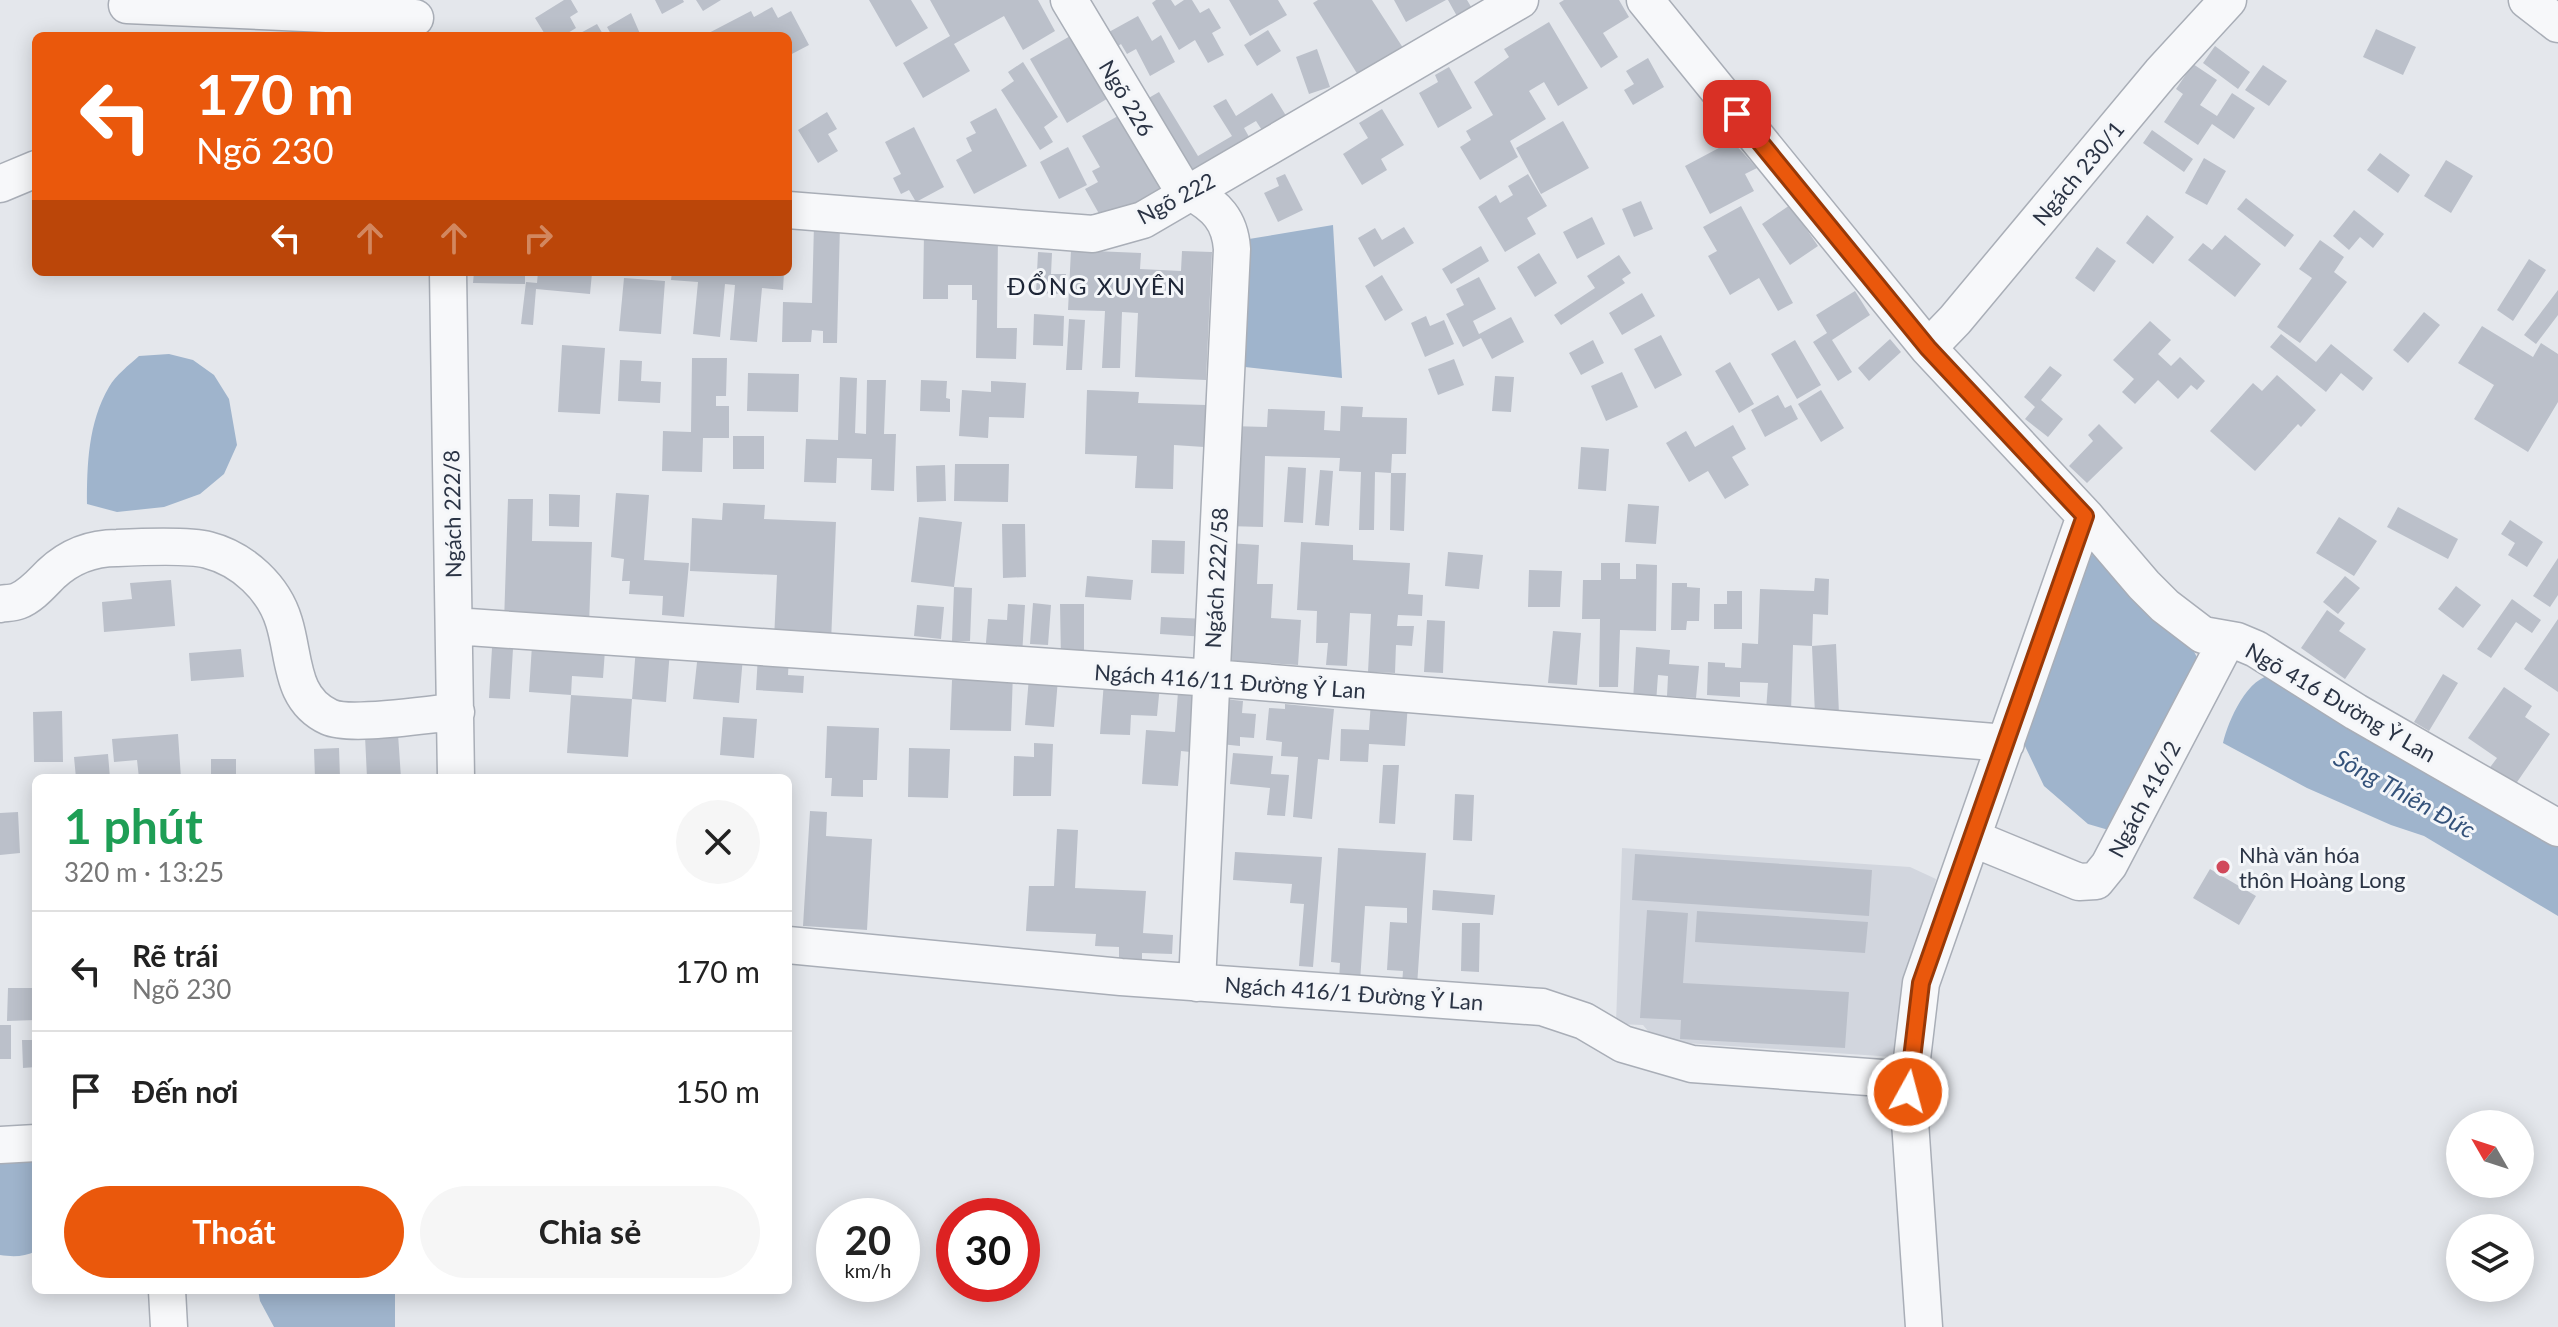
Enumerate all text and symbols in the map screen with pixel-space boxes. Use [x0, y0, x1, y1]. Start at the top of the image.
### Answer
street label: Ngõ 226 [1094, 55, 1160, 141]
text: 170 m [196, 60, 354, 127]
icon: left [64, 64, 168, 168]
pin [1703, 80, 1771, 148]
icon: arrive [1715, 92, 1759, 136]
street label: Ngách 230/1 [2026, 115, 2130, 231]
text: Ngõ 230 [196, 128, 334, 172]
street label: Ngõ 222 [1133, 166, 1219, 230]
icon: left [264, 216, 308, 260]
icon: ahead [348, 216, 392, 260]
icon: ahead [432, 216, 476, 260]
icon: right [516, 216, 560, 260]
district label: ĐỔNG XUYÊN [1007, 271, 1187, 300]
street label: Ngách 222/8 [437, 450, 467, 578]
street label: Ngách 222/58 [1199, 507, 1233, 649]
street label: Ngõ 416 Đường Ỷ Lan [2241, 636, 2441, 768]
street label: Ngách 416/11 Đường Ỷ Lan [1093, 658, 1367, 704]
street label: Ngách 416/2 [2102, 736, 2186, 862]
water label: Sông Thiên Đức [2329, 742, 2481, 844]
text: 1 phút [64, 797, 203, 854]
button: close [676, 800, 760, 884]
place label: Nhà văn hóa thôn Hoàng Long [2239, 841, 2405, 893]
text: 320 m · 13:25 [64, 856, 224, 888]
marker: Nhà văn hóa thôn Hoàng Long [2214, 858, 2232, 876]
text: Rẽ trái [132, 937, 219, 973]
icon: left [64, 949, 108, 993]
text: 170 m [675, 953, 760, 989]
street label: Ngách 416/1 Đường Ỷ Lan [1224, 970, 1484, 1016]
text: Ngõ 230 [132, 973, 231, 1005]
position arrow [1866, 1050, 1950, 1134]
icon: arrive [64, 1069, 108, 1113]
text: Đến nơi [132, 1073, 238, 1109]
text: 150 m [675, 1073, 760, 1109]
north arrow [2446, 1110, 2534, 1198]
map controls [2446, 1110, 2534, 1302]
button: Thoát [64, 1186, 404, 1278]
button: Chia sẻ [420, 1186, 760, 1278]
speed limit sign: 30 [936, 1198, 1040, 1302]
button: layers [2446, 1214, 2534, 1302]
text: 20 [845, 1216, 891, 1264]
text: km/h [845, 1258, 891, 1282]

